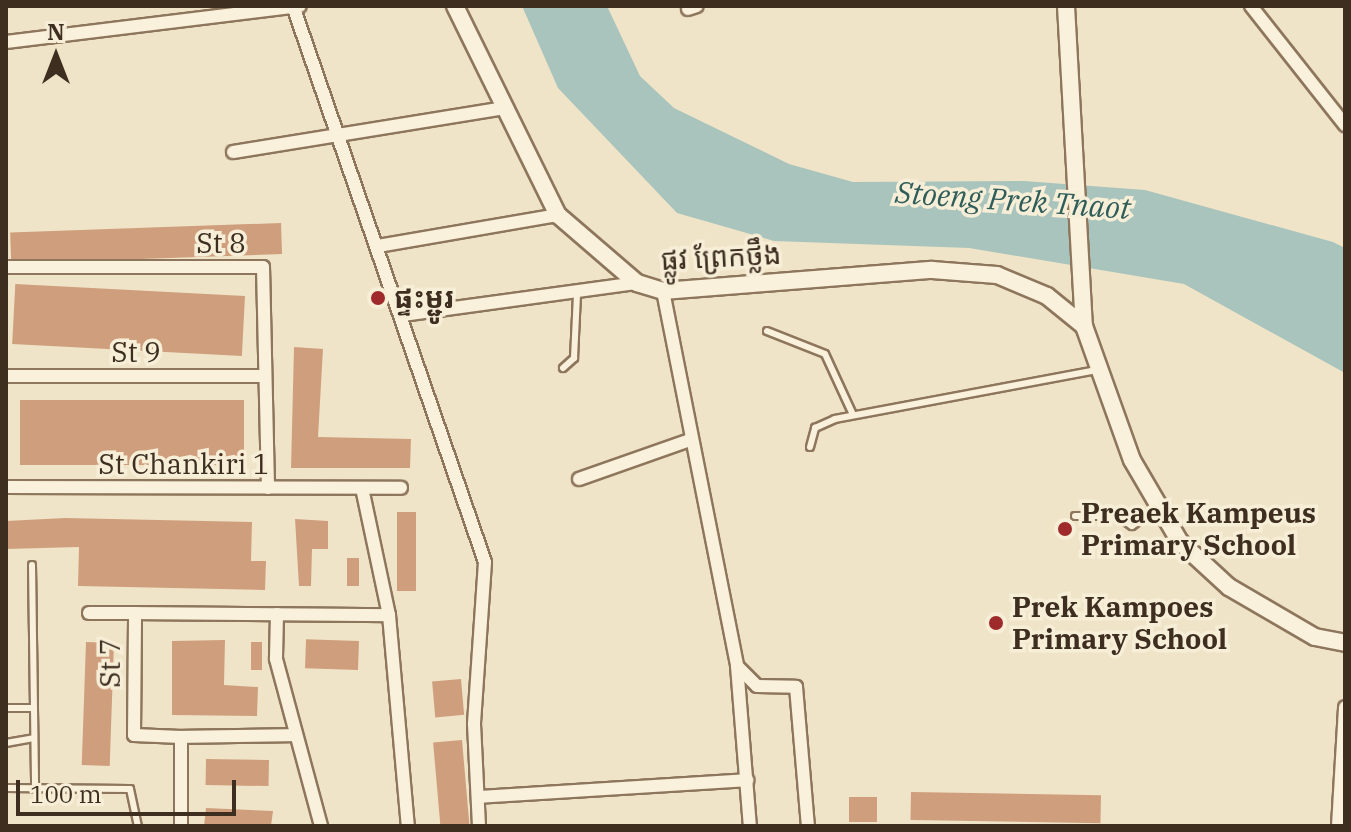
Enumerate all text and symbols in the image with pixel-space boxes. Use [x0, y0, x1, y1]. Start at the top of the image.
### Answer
north arrow [16, 16, 96, 96]
text: N [47, 17, 65, 46]
water label: Stoeng Prek Tnaot [894, 174, 1132, 226]
street label: St 8 [196, 226, 246, 260]
street label: ផ្លូវ ព្រែកថ្លឹង [660, 237, 782, 277]
place label: ផ្ទះម្ជូរ [394, 281, 454, 315]
marker: ផ្ទះម្ជូរ [369, 289, 387, 307]
street label: St 9 [111, 335, 161, 369]
street label: St Chankiri 1 [98, 447, 270, 481]
place label: Preaek Kampeus Primary School [1081, 496, 1316, 562]
marker: Preaek Kampeus Primary School [1056, 520, 1074, 538]
place label: Prek Kampoes Primary School [1012, 590, 1227, 656]
marker: Prek Kampoes Primary School [987, 614, 1005, 632]
street label: St 7 [93, 638, 127, 688]
scale bar [20, 764, 240, 814]
text: 100 m [30, 778, 102, 810]

